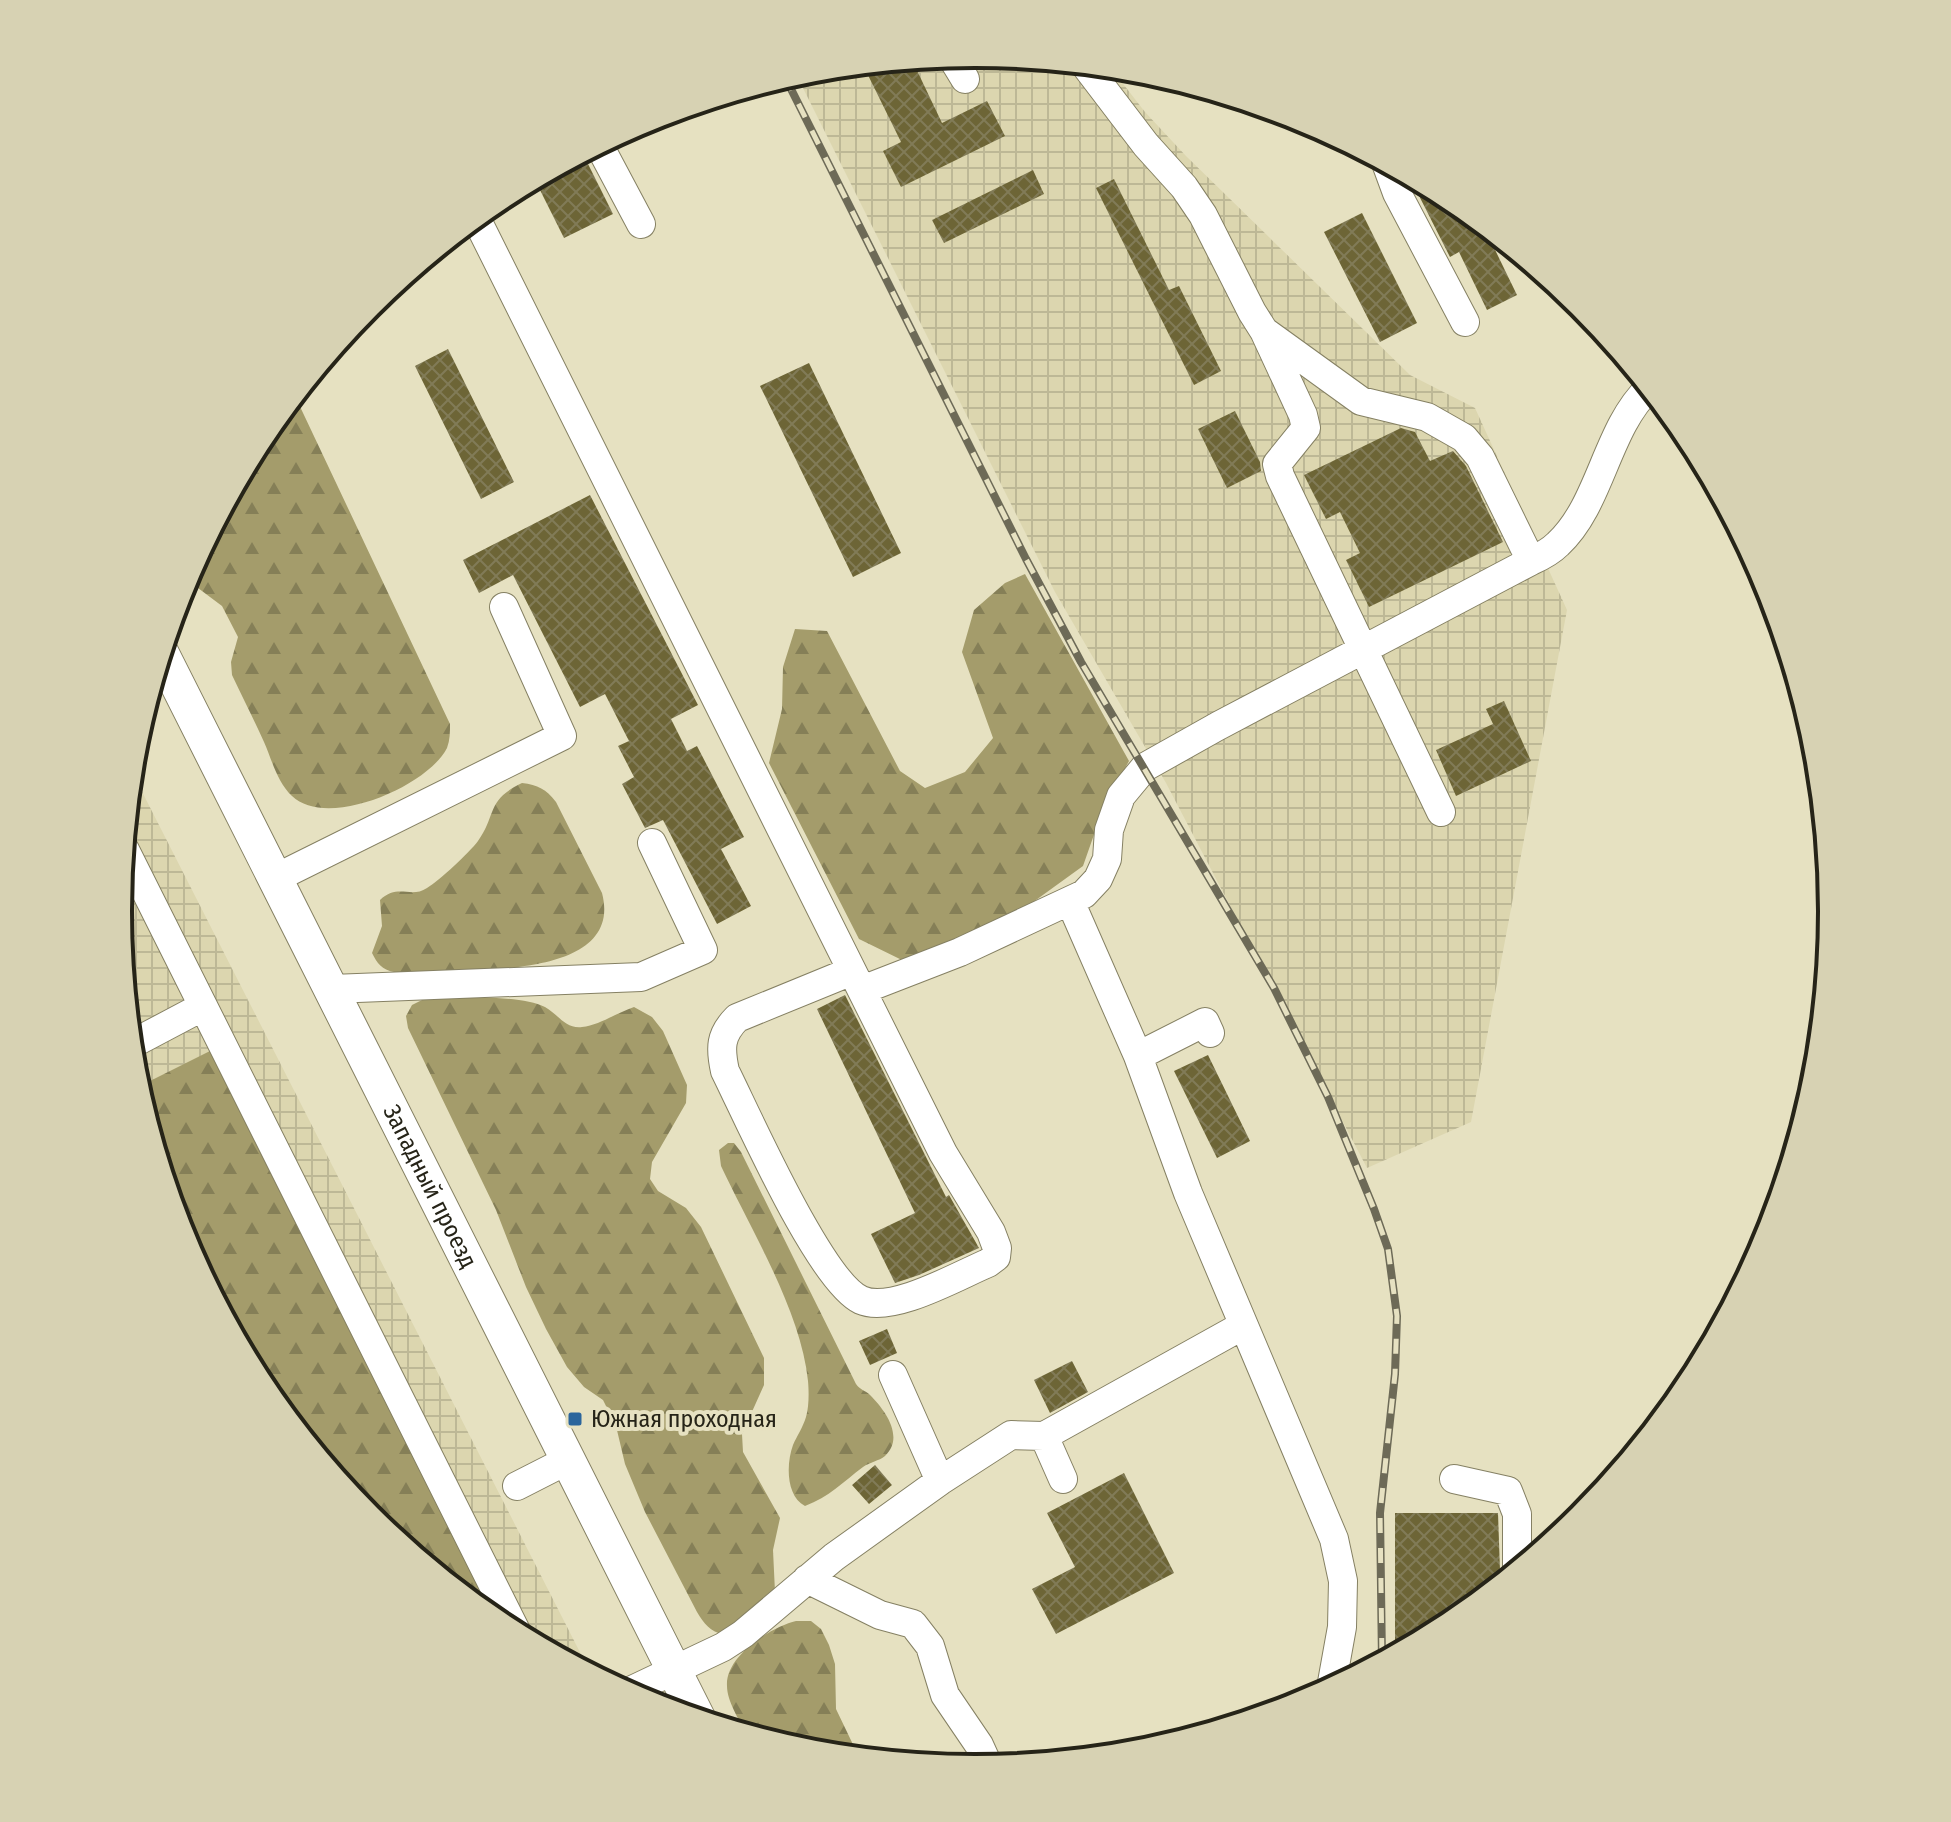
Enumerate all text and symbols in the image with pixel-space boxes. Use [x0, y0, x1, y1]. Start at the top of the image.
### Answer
street label: Западный проезд [377, 1100, 483, 1273]
place label: Южная проходная [591, 1405, 777, 1433]
marker: Южная проходная [566, 1410, 584, 1428]

